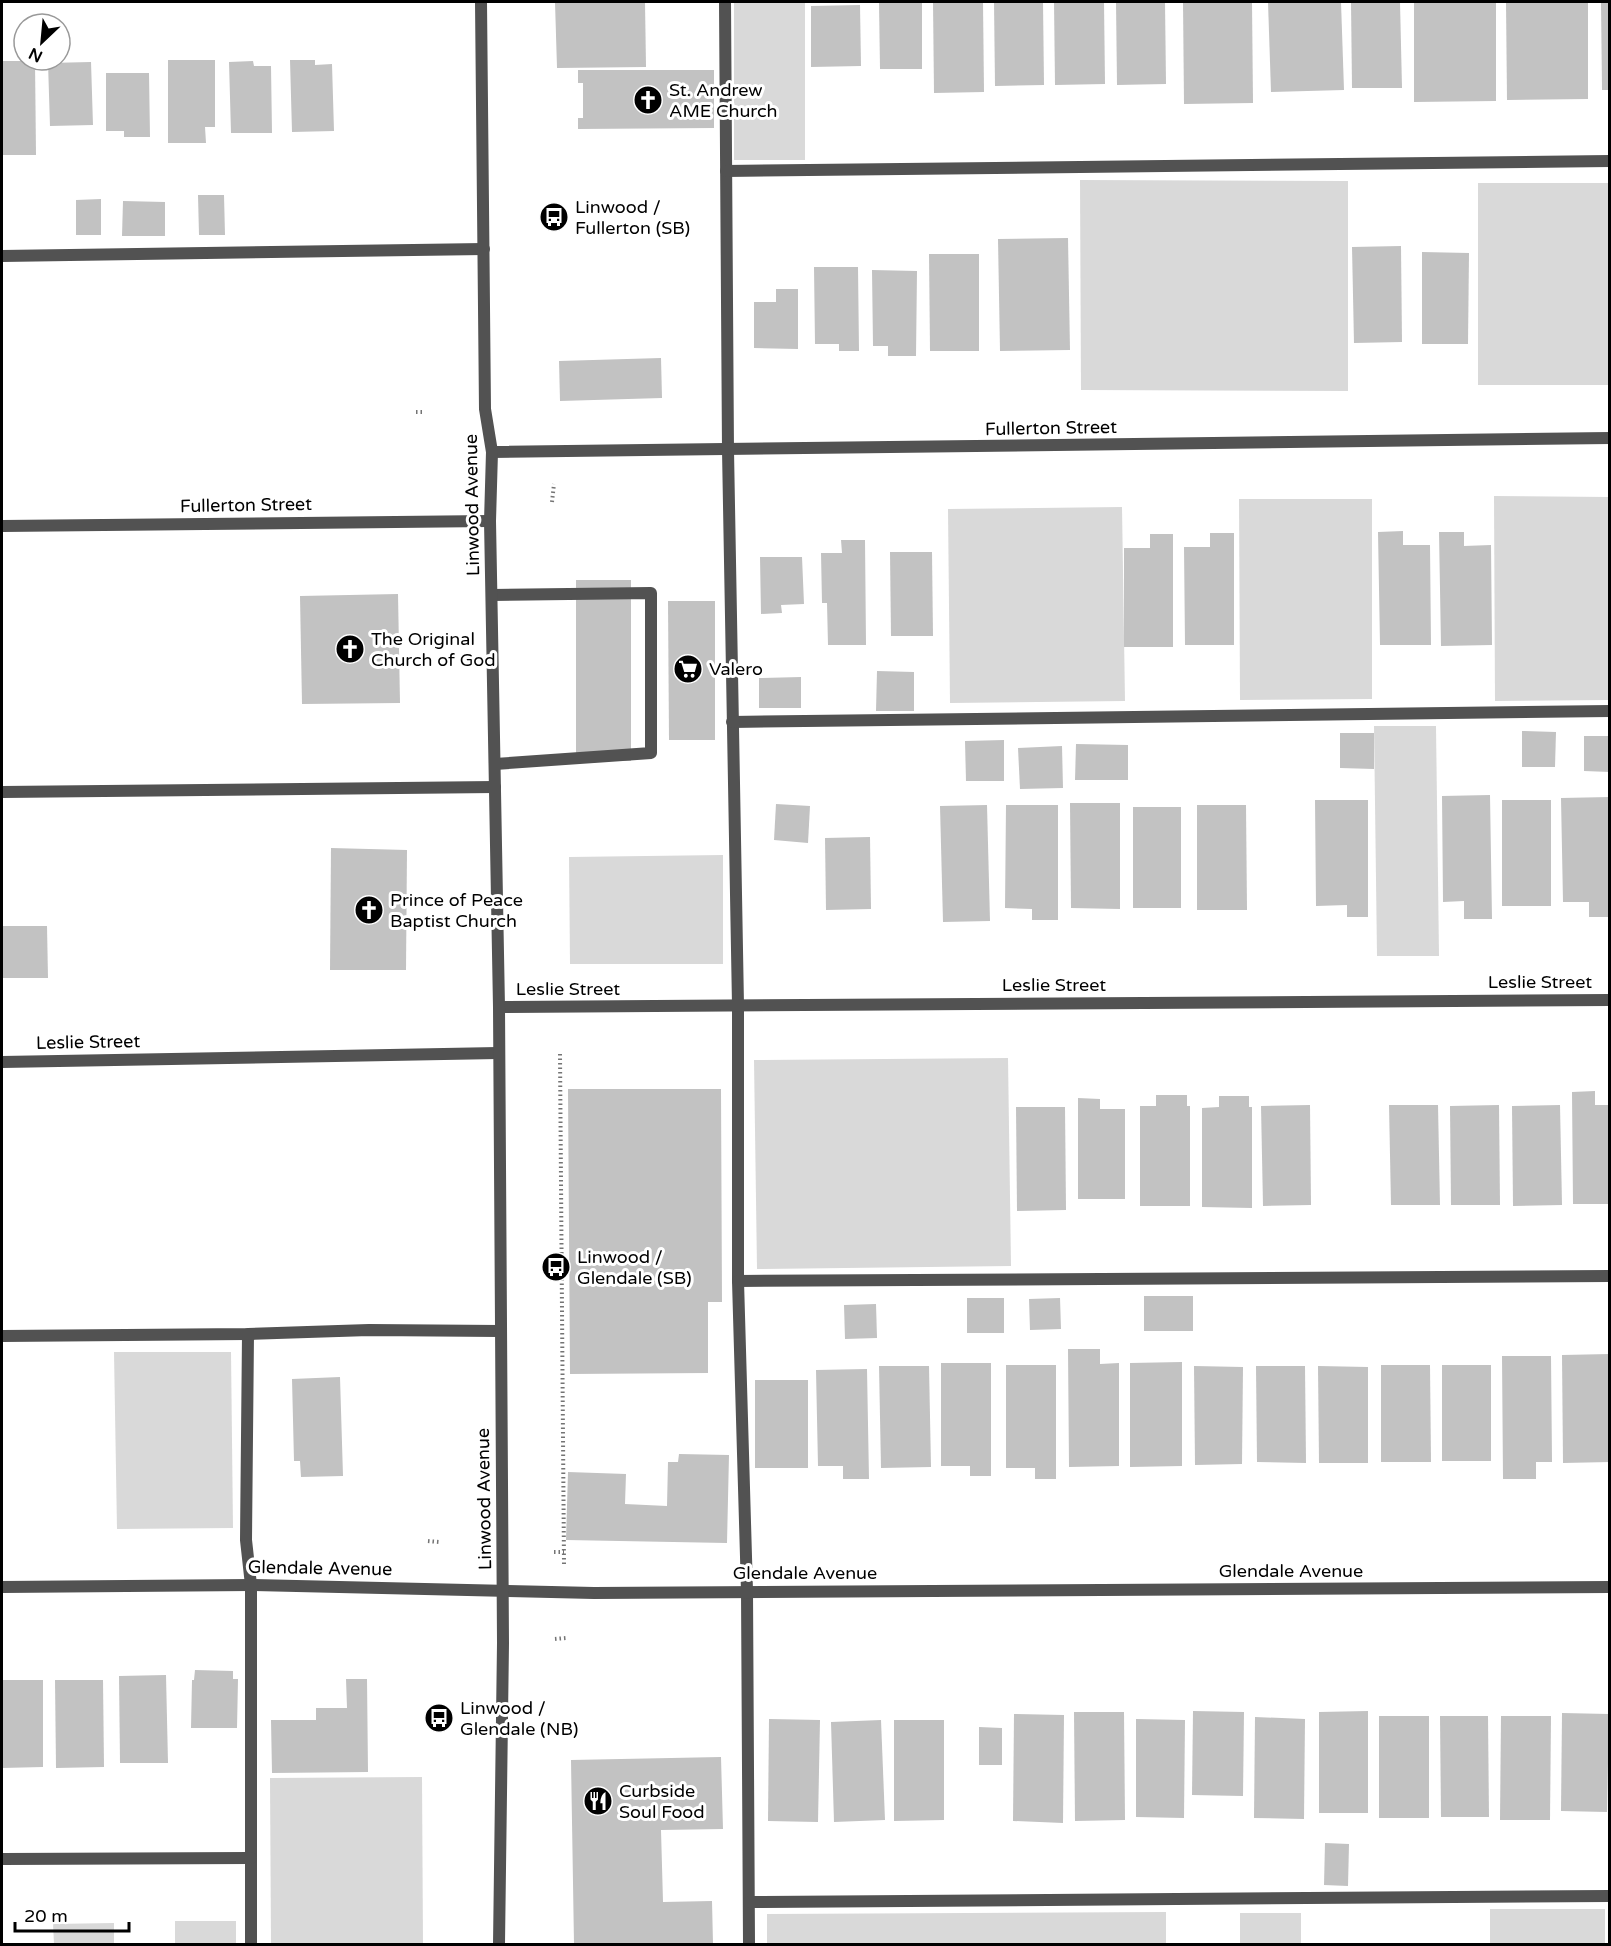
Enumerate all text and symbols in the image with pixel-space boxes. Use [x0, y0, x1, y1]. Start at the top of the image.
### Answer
north arrow [12, 12, 72, 72]
text: N [26, 43, 46, 66]
place label: St. Andrew AME Church [669, 79, 778, 122]
church icon: St. Andrew AME Church [632, 84, 664, 116]
place label: Linwood / Fullerton (SB) [575, 196, 690, 239]
bus stop icon: Linwood / Fullerton (SB) [538, 201, 570, 233]
street label: Fullerton Street [985, 416, 1117, 440]
street label: Linwood Avenue [460, 434, 484, 576]
street label: Fullerton Street [180, 493, 312, 517]
place label: The Original Church of God [371, 628, 496, 671]
church icon: The Original Church of God [334, 633, 366, 665]
supermarket icon: Valero [672, 653, 704, 685]
place label: Valero [709, 658, 763, 680]
place label: Prince of Peace Baptist Church [390, 889, 523, 932]
church icon: Prince of Peace Baptist Church [353, 894, 385, 926]
street label: Leslie Street [1488, 971, 1592, 993]
street label: Leslie Street [1002, 974, 1106, 996]
street label: Leslie Street [516, 978, 620, 1000]
street label: Leslie Street [36, 1030, 141, 1054]
place label: Linwood / Glendale (SB) [577, 1246, 692, 1289]
bus stop icon: Linwood / Glendale (SB) [540, 1251, 572, 1283]
street label: Linwood Avenue [472, 1428, 496, 1570]
street label: Glendale Avenue [248, 1556, 392, 1580]
street label: Glendale Avenue [1219, 1560, 1363, 1582]
street label: Glendale Avenue [733, 1562, 877, 1584]
place label: Linwood / Glendale (NB) [460, 1697, 578, 1740]
bus stop icon: Linwood / Glendale (NB) [423, 1702, 455, 1734]
place label: Curbside Soul Food [619, 1780, 705, 1823]
restaurant icon: Curbside Soul Food [582, 1785, 614, 1817]
scale bar [15, 1895, 129, 1933]
text: 20 m [24, 1905, 68, 1927]

